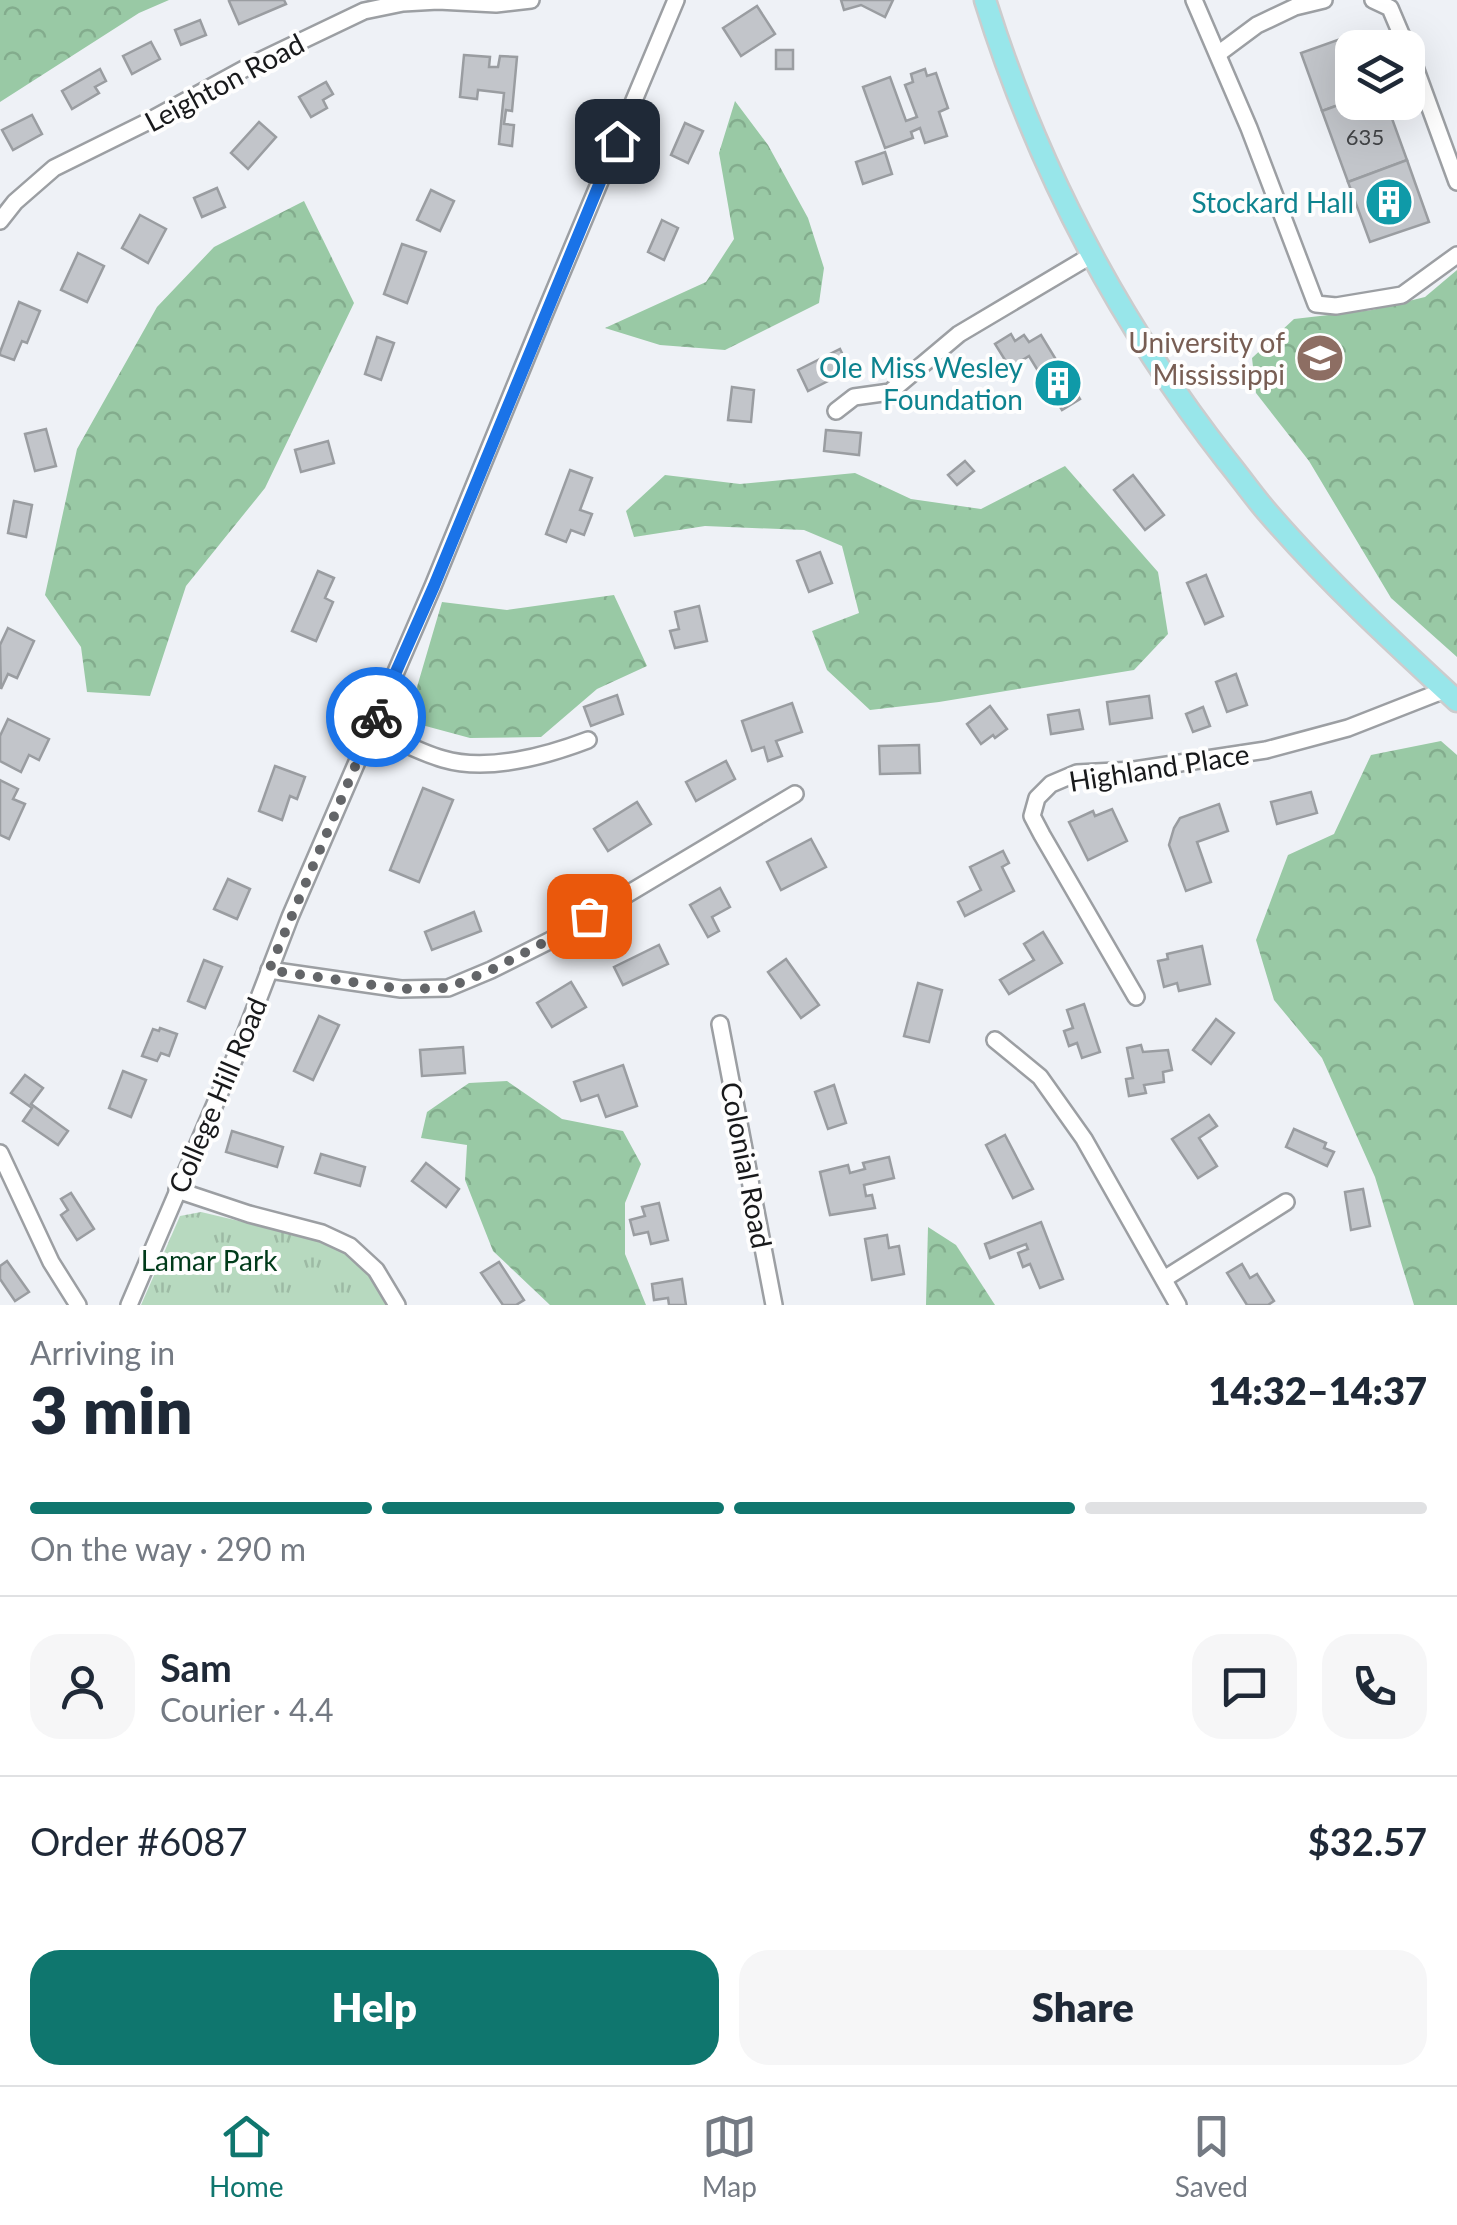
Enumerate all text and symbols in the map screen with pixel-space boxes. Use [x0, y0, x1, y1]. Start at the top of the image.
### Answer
street label: Leighton Road [138, 26, 310, 138]
map controls [1335, 30, 1425, 120]
button: layers [1335, 30, 1425, 120]
pin [575, 99, 660, 184]
icon: home [590, 114, 645, 169]
house number: 635 [1346, 123, 1384, 150]
building icon: Stockard Hall [1363, 176, 1415, 228]
place label: Stockard Hall [1192, 185, 1354, 219]
place label: University of Mississippi [1128, 325, 1285, 391]
school or university icon: University of Mississippi [1294, 332, 1346, 384]
place label: Ole Miss Wesley Foundation [819, 350, 1024, 416]
building icon: Ole Miss Wesley Foundation [1032, 357, 1084, 409]
courier [326, 667, 426, 767]
icon: bike [349, 690, 404, 745]
street label: Highland Place [1066, 736, 1252, 798]
pin [547, 874, 632, 959]
icon: bag [562, 889, 617, 944]
street label: College Hill Road [161, 992, 273, 1198]
street label: Colonial Road [714, 1079, 780, 1251]
park label: Lamar Park [141, 1243, 278, 1277]
text: Arriving in [30, 1333, 175, 1372]
text: 14:32–14:37 [1208, 1367, 1427, 1413]
text: 3 min [30, 1370, 192, 1448]
text: On the way · 290 m [30, 1529, 306, 1568]
button: person [30, 1634, 135, 1739]
button: chat [1192, 1634, 1297, 1739]
button: phone [1322, 1634, 1427, 1739]
text: Sam [160, 1644, 232, 1690]
text: Courier · 4.4 [160, 1690, 334, 1729]
text: Order #6087 [30, 1818, 247, 1864]
text: $32.57 [1308, 1818, 1427, 1864]
button: Help [30, 1950, 719, 2065]
button: Share [739, 1950, 1427, 2065]
tab: Home [209, 2109, 284, 2203]
tab: Map [702, 2109, 757, 2203]
tab: Saved [1175, 2109, 1248, 2203]

